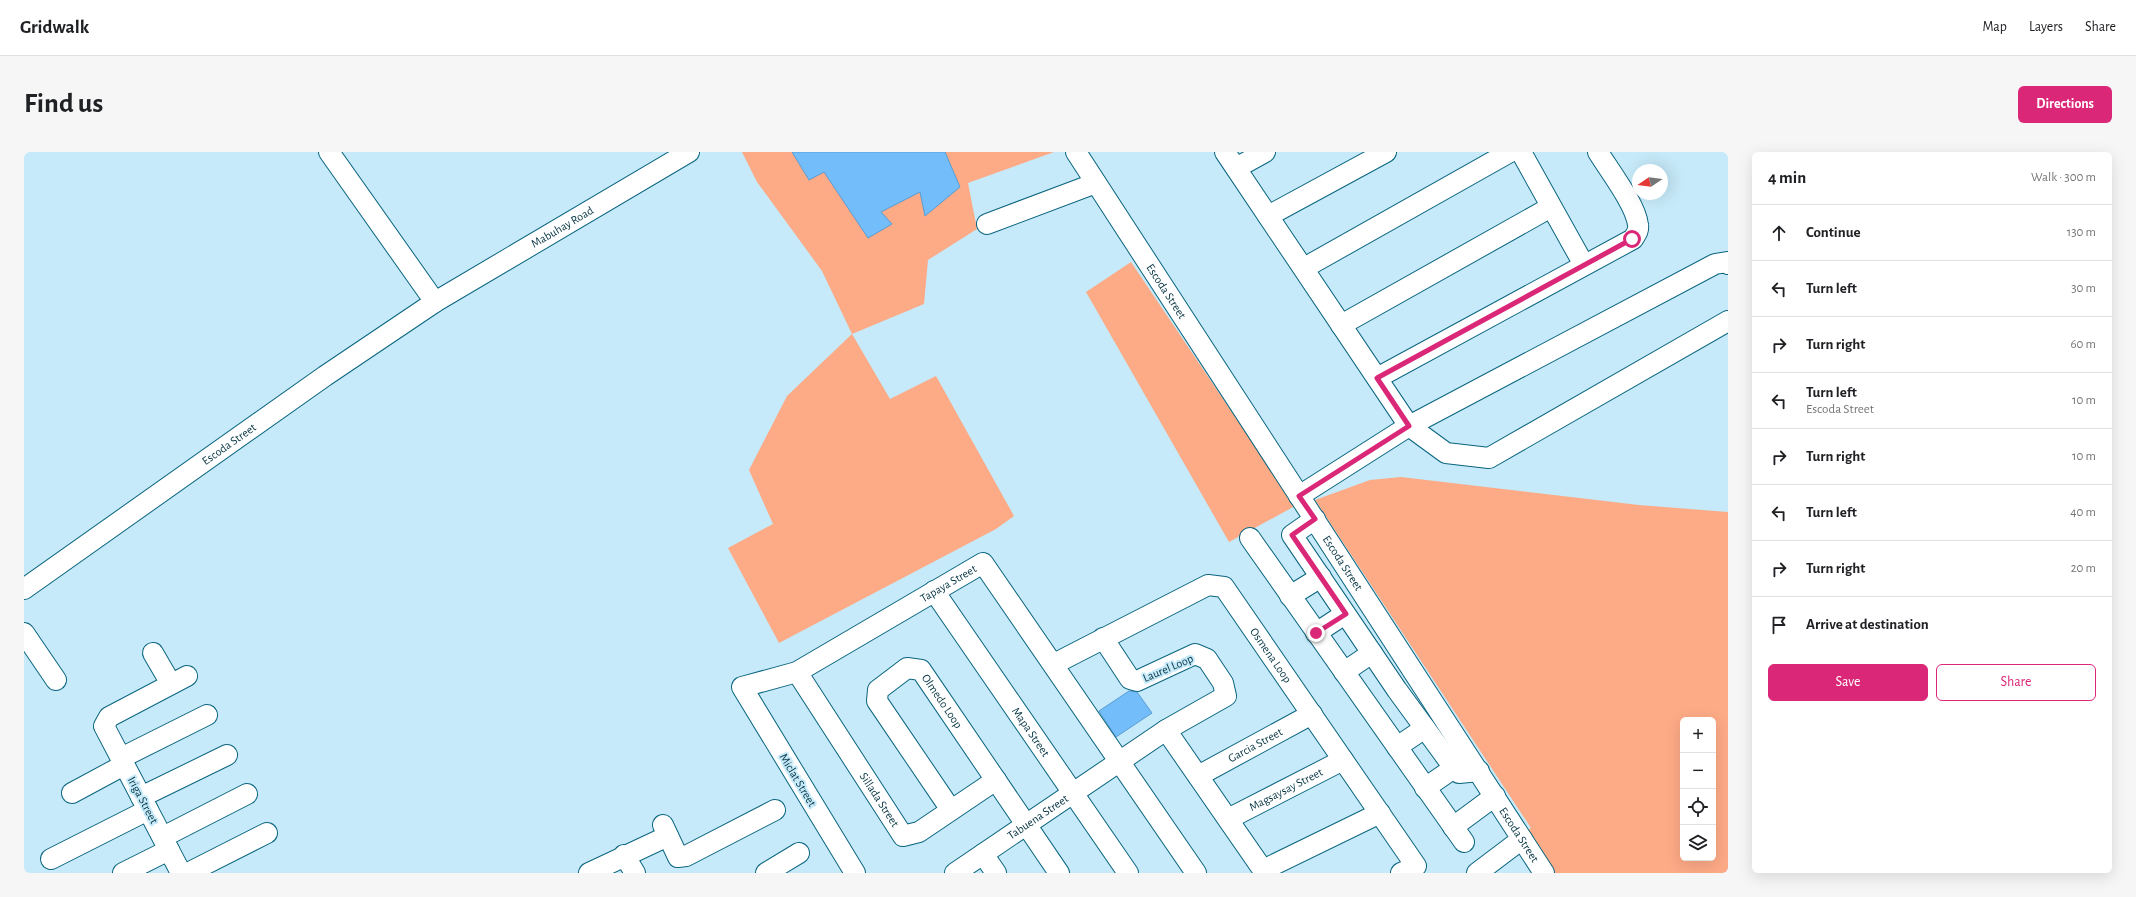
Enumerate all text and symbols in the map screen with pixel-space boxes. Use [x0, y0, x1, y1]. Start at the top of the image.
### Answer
text: Gridwalk [20, 18, 89, 37]
text: Map [1982, 20, 2007, 34]
text: Layers [2029, 20, 2063, 34]
text: Share [2085, 20, 2116, 34]
button: Directions [2018, 86, 2112, 123]
text: Find us [24, 90, 103, 118]
north arrow [1632, 164, 1668, 200]
text: 4 min [1768, 169, 1806, 186]
text: Walk · 300 m [2031, 171, 2096, 184]
street label: Mabuhay Road [529, 204, 595, 250]
icon: ahead [1768, 222, 1790, 244]
text: Continue [1806, 225, 1861, 240]
text: 130 m [2067, 226, 2096, 239]
route start [1623, 230, 1641, 248]
street label: Escoda Street [1144, 262, 1189, 321]
icon: left [1768, 278, 1790, 300]
text: Turn left [1806, 281, 1857, 296]
text: 30 m [2071, 282, 2096, 295]
icon: right [1768, 334, 1790, 356]
text: Turn right [1806, 337, 1865, 352]
text: 60 m [2070, 338, 2096, 351]
text: Turn left [1806, 385, 1857, 400]
icon: left [1768, 390, 1790, 412]
text: 10 m [2072, 394, 2096, 407]
text: Escoda Street [1806, 403, 1874, 416]
street label: Escoda Street [200, 421, 258, 467]
icon: right [1768, 446, 1790, 468]
text: Turn right [1806, 449, 1865, 464]
text: 10 m [2072, 450, 2096, 463]
icon: left [1768, 502, 1790, 524]
text: Turn left [1806, 505, 1857, 520]
text: 40 m [2070, 506, 2096, 519]
street label: Escoda Street [1321, 533, 1365, 593]
icon: right [1768, 558, 1790, 580]
text: Turn right [1806, 561, 1865, 576]
street label: Tapaya Street [918, 562, 979, 604]
text: 20 m [2071, 562, 2096, 575]
icon: arrive [1768, 614, 1790, 636]
text: Arrive at destination [1806, 617, 1929, 632]
route end [1307, 624, 1325, 642]
street label: Osmena Loop [1248, 626, 1294, 685]
street label: Laurel Loop [1141, 652, 1195, 684]
button: Save [1768, 664, 1928, 701]
button: Share [1936, 664, 2096, 701]
street label: Olmedo Loop [920, 672, 965, 730]
street label: Mapa Street [1010, 705, 1052, 759]
map controls [1680, 717, 1716, 861]
button: + [1680, 717, 1716, 753]
street label: Garcia Street [1226, 725, 1284, 764]
street label: Miclat Street [778, 751, 819, 809]
button: − [1680, 753, 1716, 789]
street label: Magsaysay Street [1247, 765, 1325, 813]
street label: Sillada Street [858, 770, 901, 829]
street label: Iriga Street [126, 775, 160, 826]
button: locate [1680, 789, 1716, 825]
street label: Tabuena Street [1005, 792, 1070, 842]
street label: Escoda Street [1497, 805, 1541, 865]
button: layers [1680, 825, 1716, 861]

